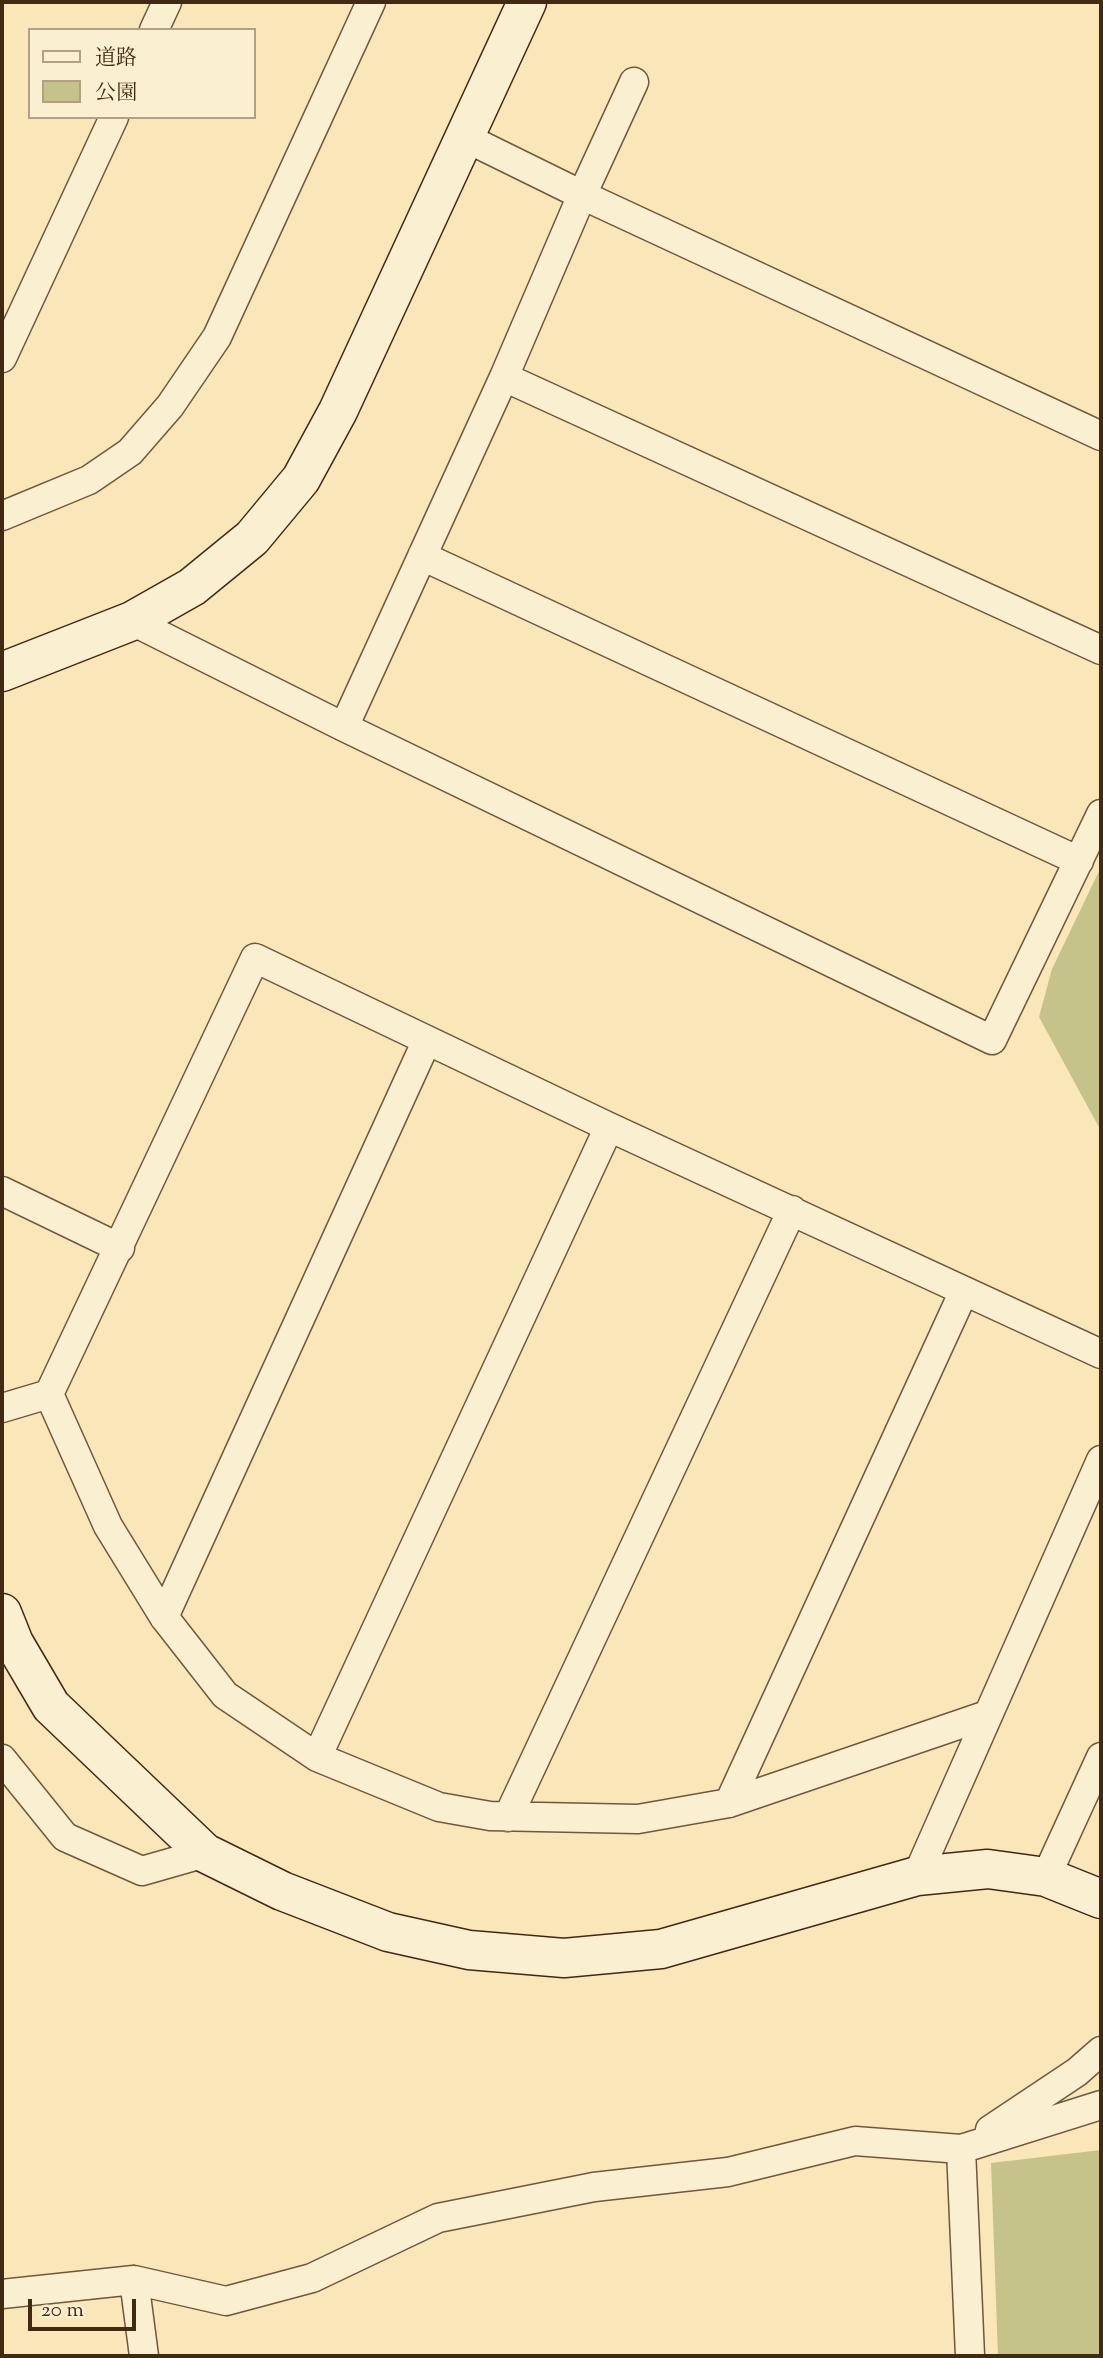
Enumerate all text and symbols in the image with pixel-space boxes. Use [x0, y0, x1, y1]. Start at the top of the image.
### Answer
legend [28, 28, 256, 119]
text: 道路 [95, 44, 137, 74]
text: 公園 [95, 79, 137, 109]
scale bar [32, 2284, 140, 2328]
text: 20 m [41, 2296, 84, 2326]

